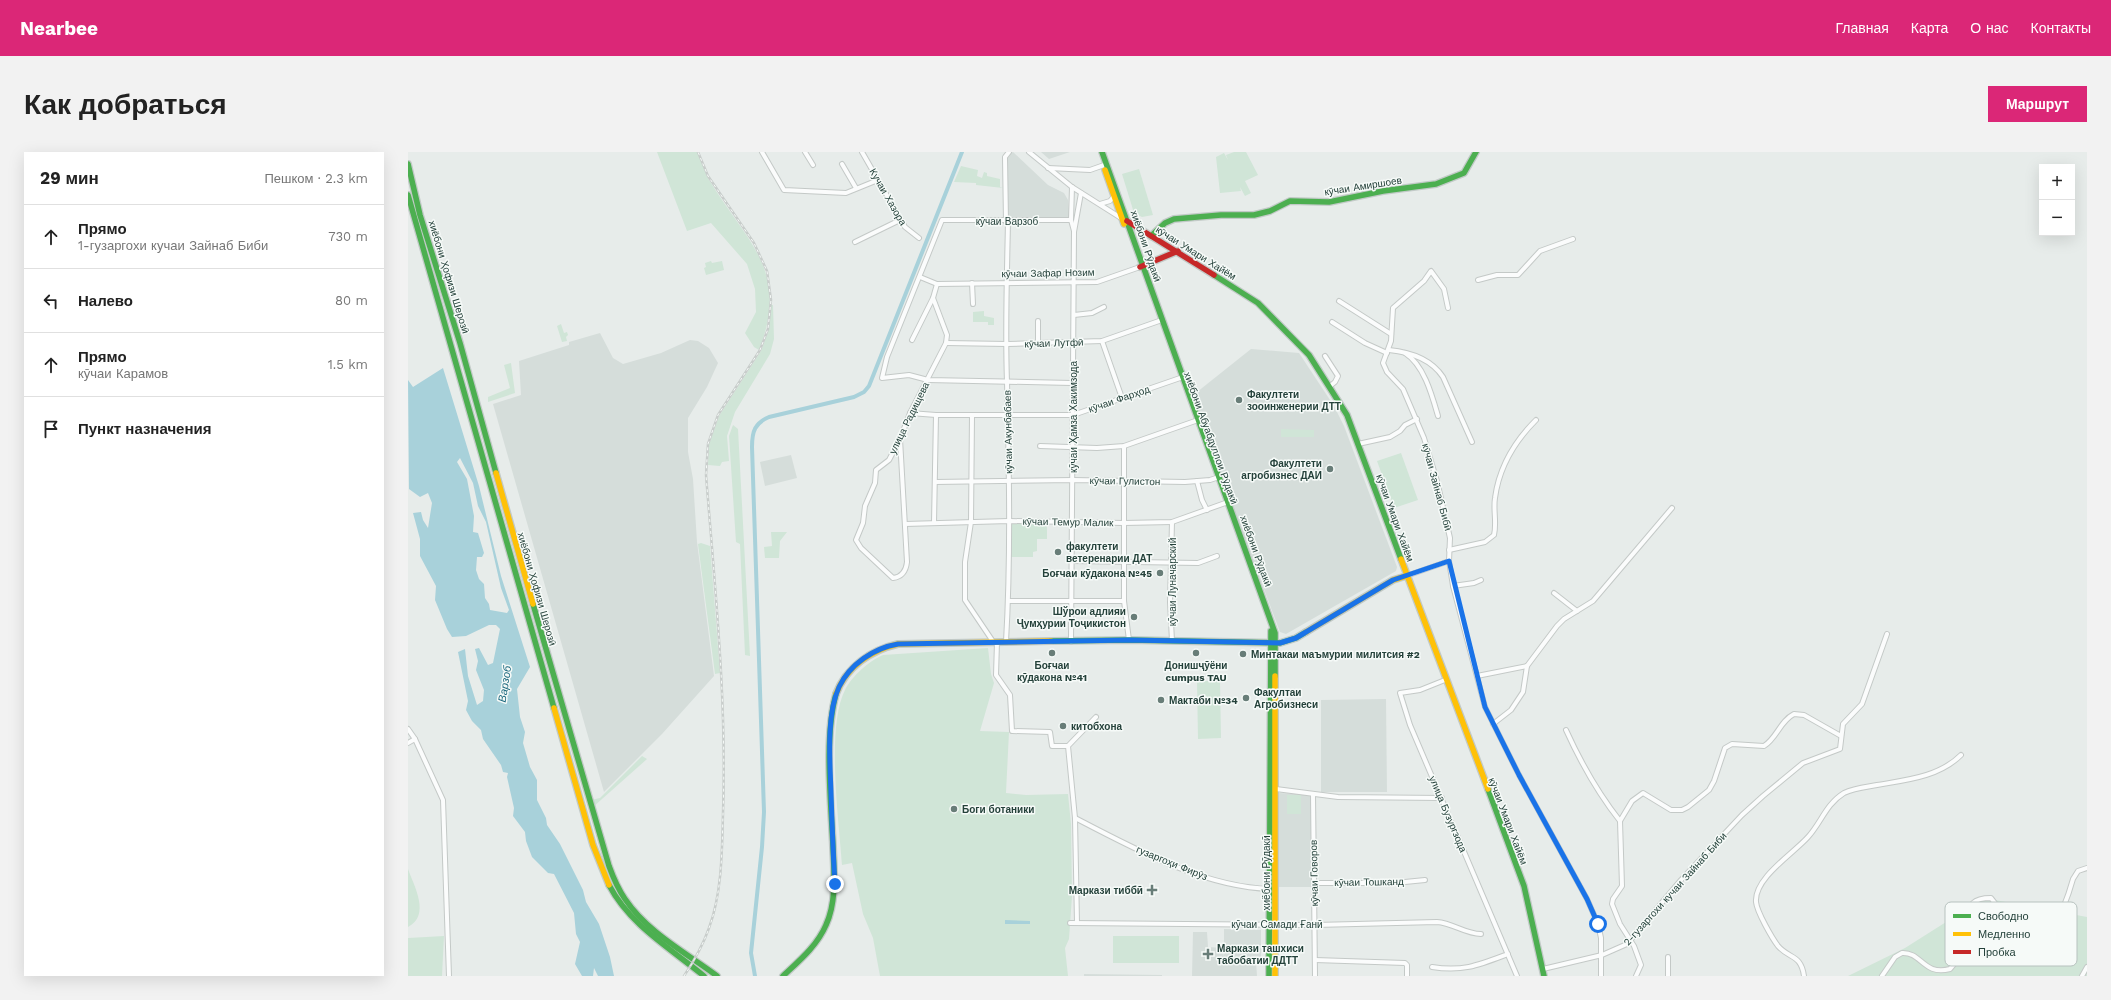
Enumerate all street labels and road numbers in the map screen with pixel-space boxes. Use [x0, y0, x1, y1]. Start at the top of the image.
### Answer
street label: Кучаи Хазора [867, 167, 909, 228]
street label: кӯчаи Амиршоев [1323, 174, 1403, 198]
street label: хиёбони Рӯдакӣ [1129, 209, 1163, 283]
street label: кӯчаи Варзоб [976, 216, 1039, 227]
street label: хиёбони Ҳофизи Шерозӣ [427, 219, 471, 335]
street label: кӯчаи Умари Хайём [1154, 224, 1238, 282]
street label: кӯчаи Зафар Нозим [1001, 267, 1095, 279]
street label: кӯчаи Лутфӣ [1024, 336, 1084, 350]
street label: кӯчаи Ҳамза Хакимзода [1068, 361, 1079, 473]
street label: хиёбони Абуабдуллои Рӯдакӣ [1182, 370, 1240, 506]
street label: улица Радищева [887, 380, 931, 456]
street label: кӯчаи Фарҳод [1087, 383, 1151, 415]
street label: кӯчаи Акунбабаев [1002, 390, 1014, 474]
street label: кӯчаи Зайнаб Бибӣ [1420, 442, 1454, 532]
street label: кӯчаи Умари Хайём [1374, 473, 1416, 563]
street label: кӯчаи Гулистон [1090, 475, 1160, 487]
street label: хиёбони Рӯдакӣ [1238, 514, 1274, 588]
street label: кӯчаи Темур Малик [1022, 516, 1114, 528]
street label: хиёбони Ҳофизи Шерозӣ [516, 531, 558, 647]
street label: кӯчаи Луначарский [1167, 538, 1178, 626]
street label: улица Бузургзода [1427, 774, 1469, 854]
street label: кӯчаи Умари Хайём [1486, 776, 1530, 866]
street label: 2-гузаргохи кучаи Зайнаб Биби [1621, 830, 1729, 948]
street label: хиёбони Рӯдакӣ [1261, 836, 1272, 910]
street label: кӯчаи Говоров [1308, 840, 1320, 906]
street label: гузаргоҳи Фирӯз [1135, 844, 1210, 882]
street label: кӯчаи Тошканд [1334, 876, 1404, 888]
street label: кӯчаи Самади Ғанӣ [1231, 919, 1323, 930]

